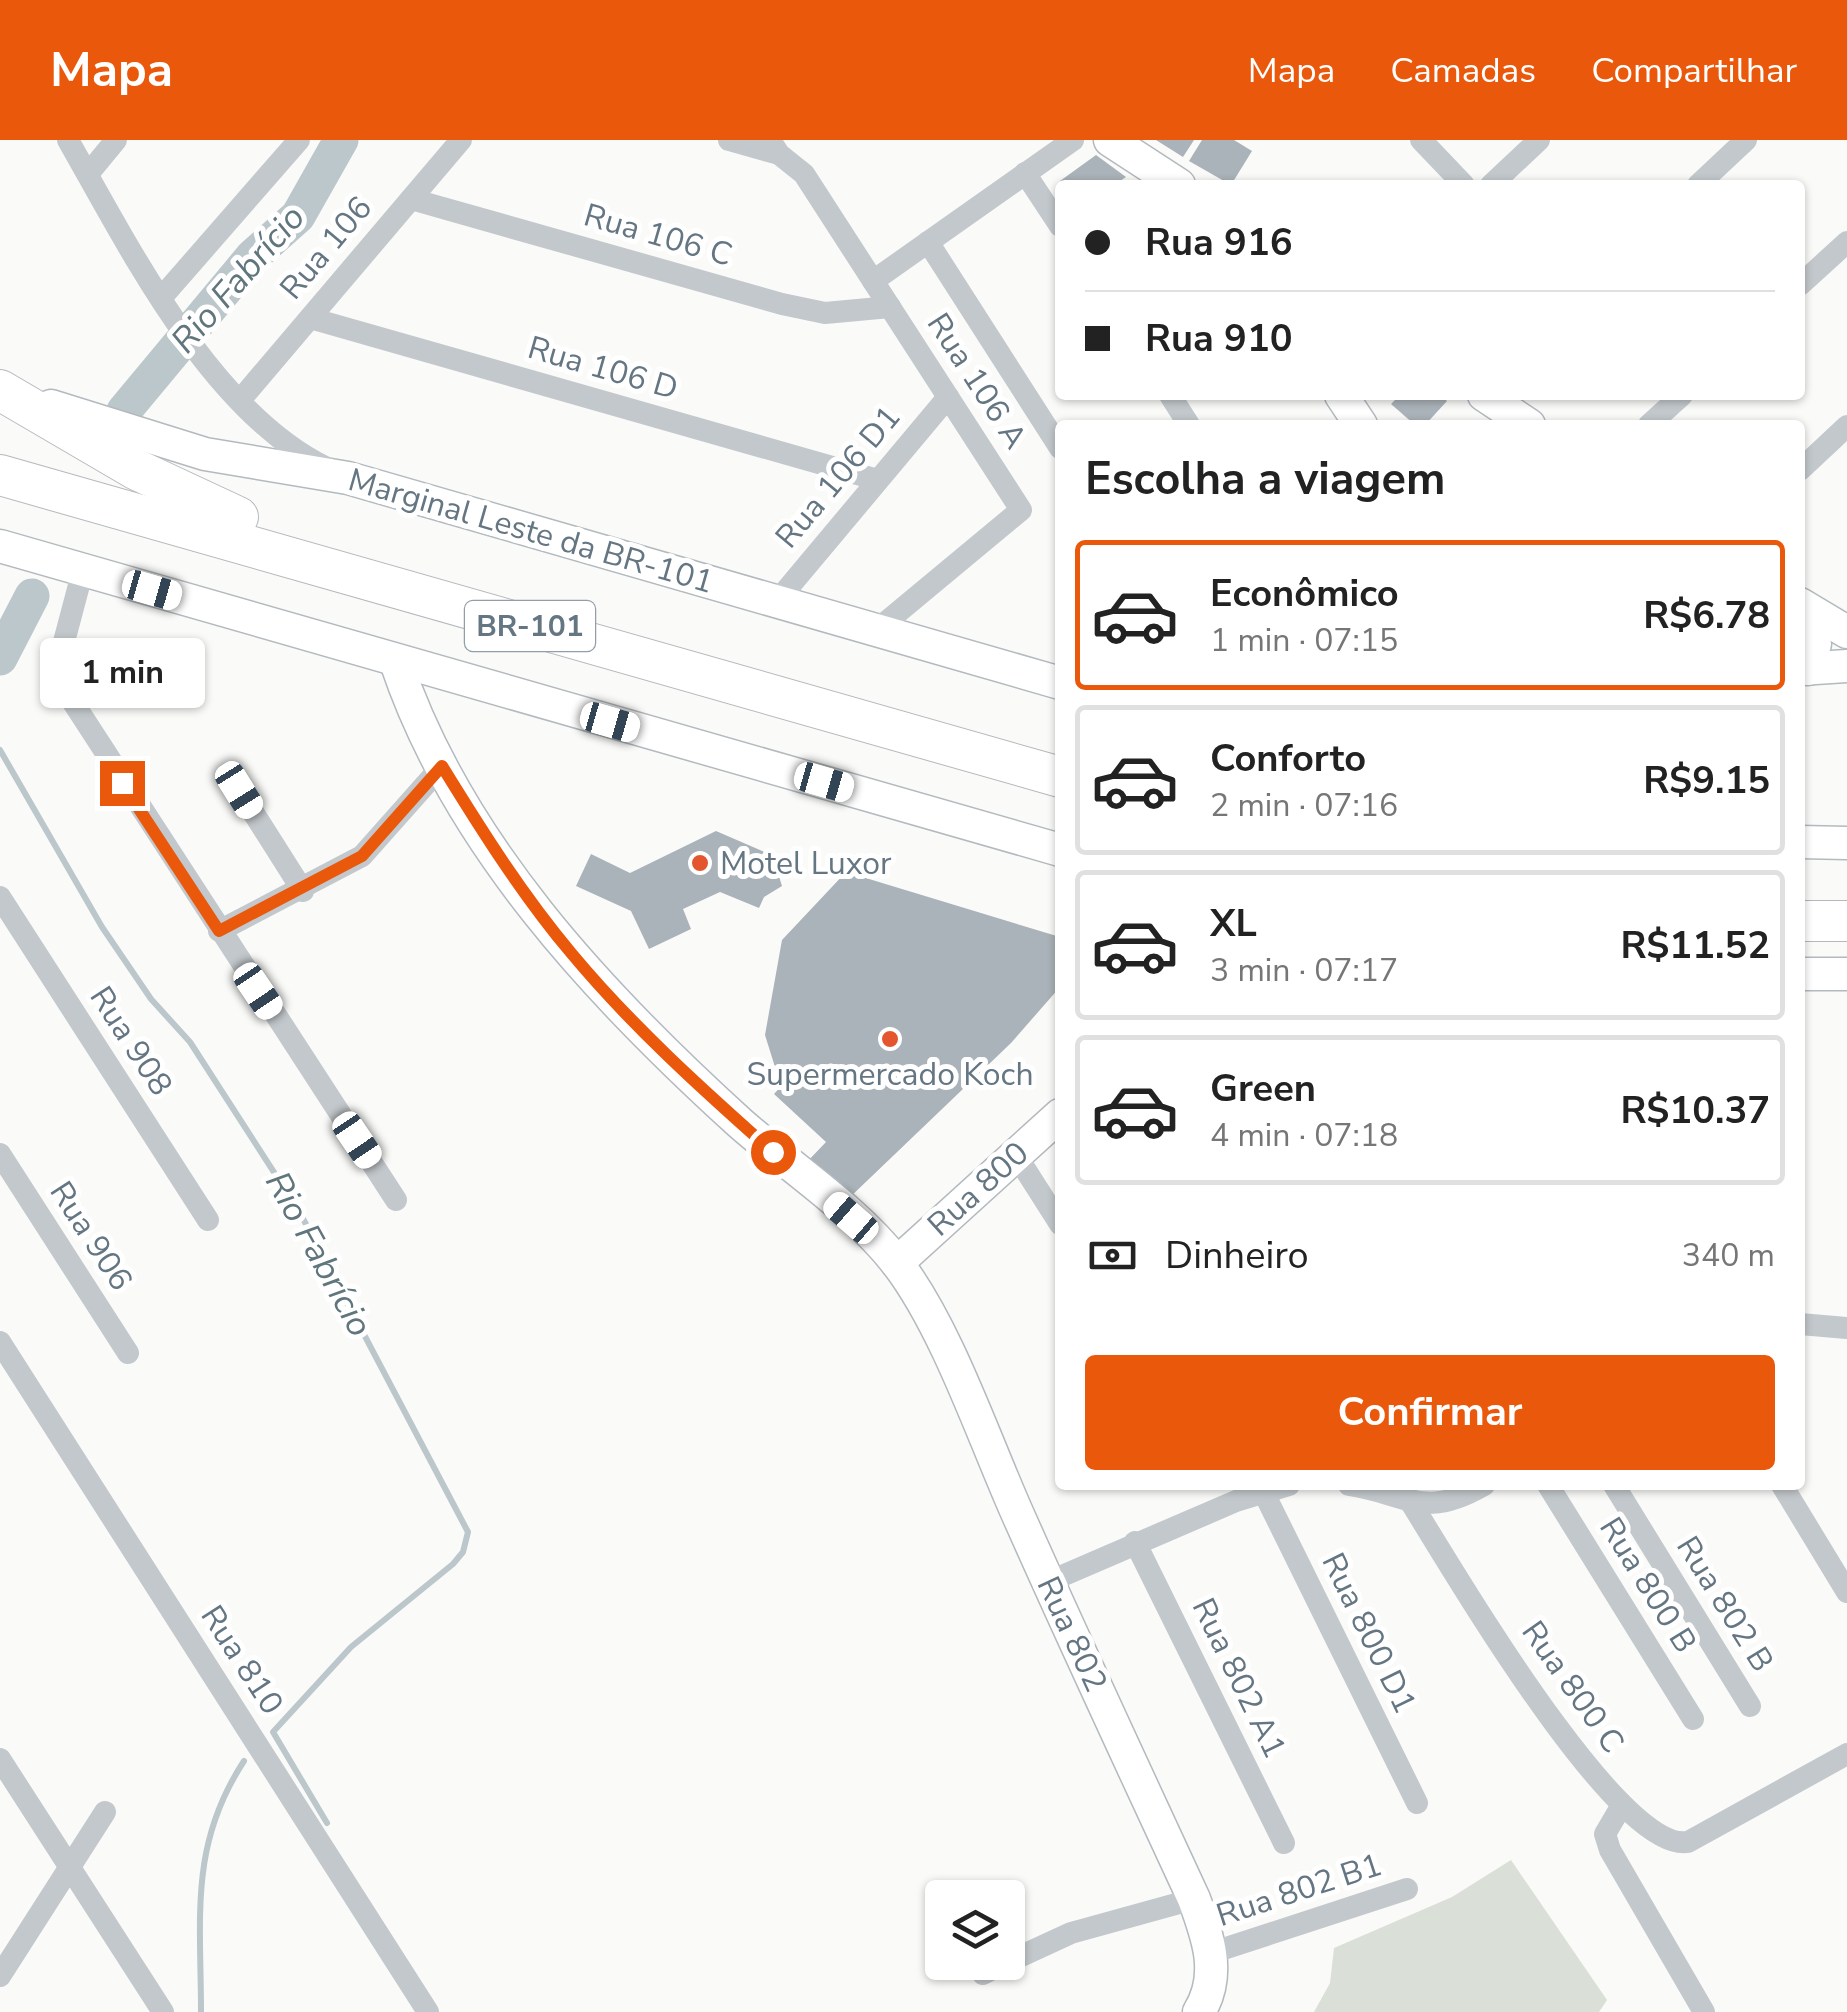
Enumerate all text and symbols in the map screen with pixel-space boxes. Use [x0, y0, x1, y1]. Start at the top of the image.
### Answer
text: Mapa [50, 37, 173, 103]
text: Mapa [1248, 47, 1335, 94]
text: Camadas [1390, 47, 1536, 94]
text: Compartilhar [1591, 47, 1797, 94]
street label: Rua 106 [270, 187, 382, 309]
street label: Rua 106 C [579, 193, 737, 277]
water label: Rio Fabrício [161, 195, 315, 363]
text: Rua 916 [1145, 217, 1293, 268]
street label: Rua 106 A [917, 305, 1037, 457]
text: Rua 910 [1145, 313, 1293, 364]
street label: Rua 106 D [523, 326, 683, 410]
street label: Rua 106 D1 [766, 397, 910, 557]
text: Escolha a viagem [1085, 449, 1445, 510]
street label: Marginal Leste da BR-101 [343, 458, 719, 604]
car [119, 567, 185, 613]
text: Econômico [1210, 568, 1399, 619]
icon: car [1090, 570, 1180, 660]
text: R$6.78 [1643, 590, 1770, 641]
road number: BR-101 [465, 601, 595, 651]
text: 1 min · 07:15 [1210, 619, 1398, 662]
callout: 1 min [39, 638, 204, 708]
text: 1 min [81, 651, 164, 694]
car [577, 699, 643, 745]
text: Conforto [1210, 733, 1366, 784]
icon: car [1090, 735, 1180, 825]
text: R$9.15 [1643, 755, 1770, 806]
car [210, 757, 268, 823]
car [791, 759, 857, 805]
route end [100, 761, 145, 806]
text: 2 min · 07:16 [1210, 784, 1398, 827]
place label: Motel Luxor [720, 842, 892, 885]
marker: Motel Luxor [689, 852, 711, 874]
text: XL [1210, 898, 1257, 949]
icon: car [1090, 900, 1180, 990]
text: R$11.52 [1621, 920, 1770, 971]
text: 3 min · 07:17 [1210, 949, 1398, 992]
car [229, 958, 287, 1024]
street label: Rua 908 [80, 978, 182, 1104]
marker: Supermercado Koch [879, 1028, 901, 1050]
place label: Supermercado Koch [746, 1053, 1034, 1096]
text: Green [1210, 1063, 1316, 1114]
icon: car [1090, 1065, 1180, 1155]
text: R$10.37 [1621, 1085, 1770, 1136]
car [328, 1107, 386, 1173]
text: 4 min · 07:18 [1210, 1114, 1398, 1157]
route start [751, 1130, 796, 1175]
street label: Rua 800 [918, 1132, 1038, 1246]
water label: Rio Fabrício [254, 1163, 384, 1345]
street label: Rua 906 [40, 1173, 142, 1299]
car [819, 1187, 883, 1249]
icon: cash [1085, 1228, 1140, 1283]
text: Dinheiro [1165, 1230, 1309, 1281]
text: 340 m [1682, 1234, 1775, 1277]
button: Confirmar [1085, 1355, 1775, 1470]
street label: Rua 800 B [1589, 1509, 1707, 1661]
street label: Rua 802 B [1666, 1528, 1784, 1680]
street label: Rua 800 D1 [1312, 1546, 1426, 1720]
street label: Rua 802 [1027, 1570, 1117, 1698]
street label: Rua 802 A1 [1182, 1591, 1296, 1765]
street label: Rua 810 [191, 1597, 293, 1723]
street label: Rua 800 C [1512, 1612, 1634, 1762]
street label: Rua 802 B1 [1211, 1843, 1387, 1937]
map controls [925, 1880, 1025, 1980]
button: layers [925, 1880, 1025, 1980]

